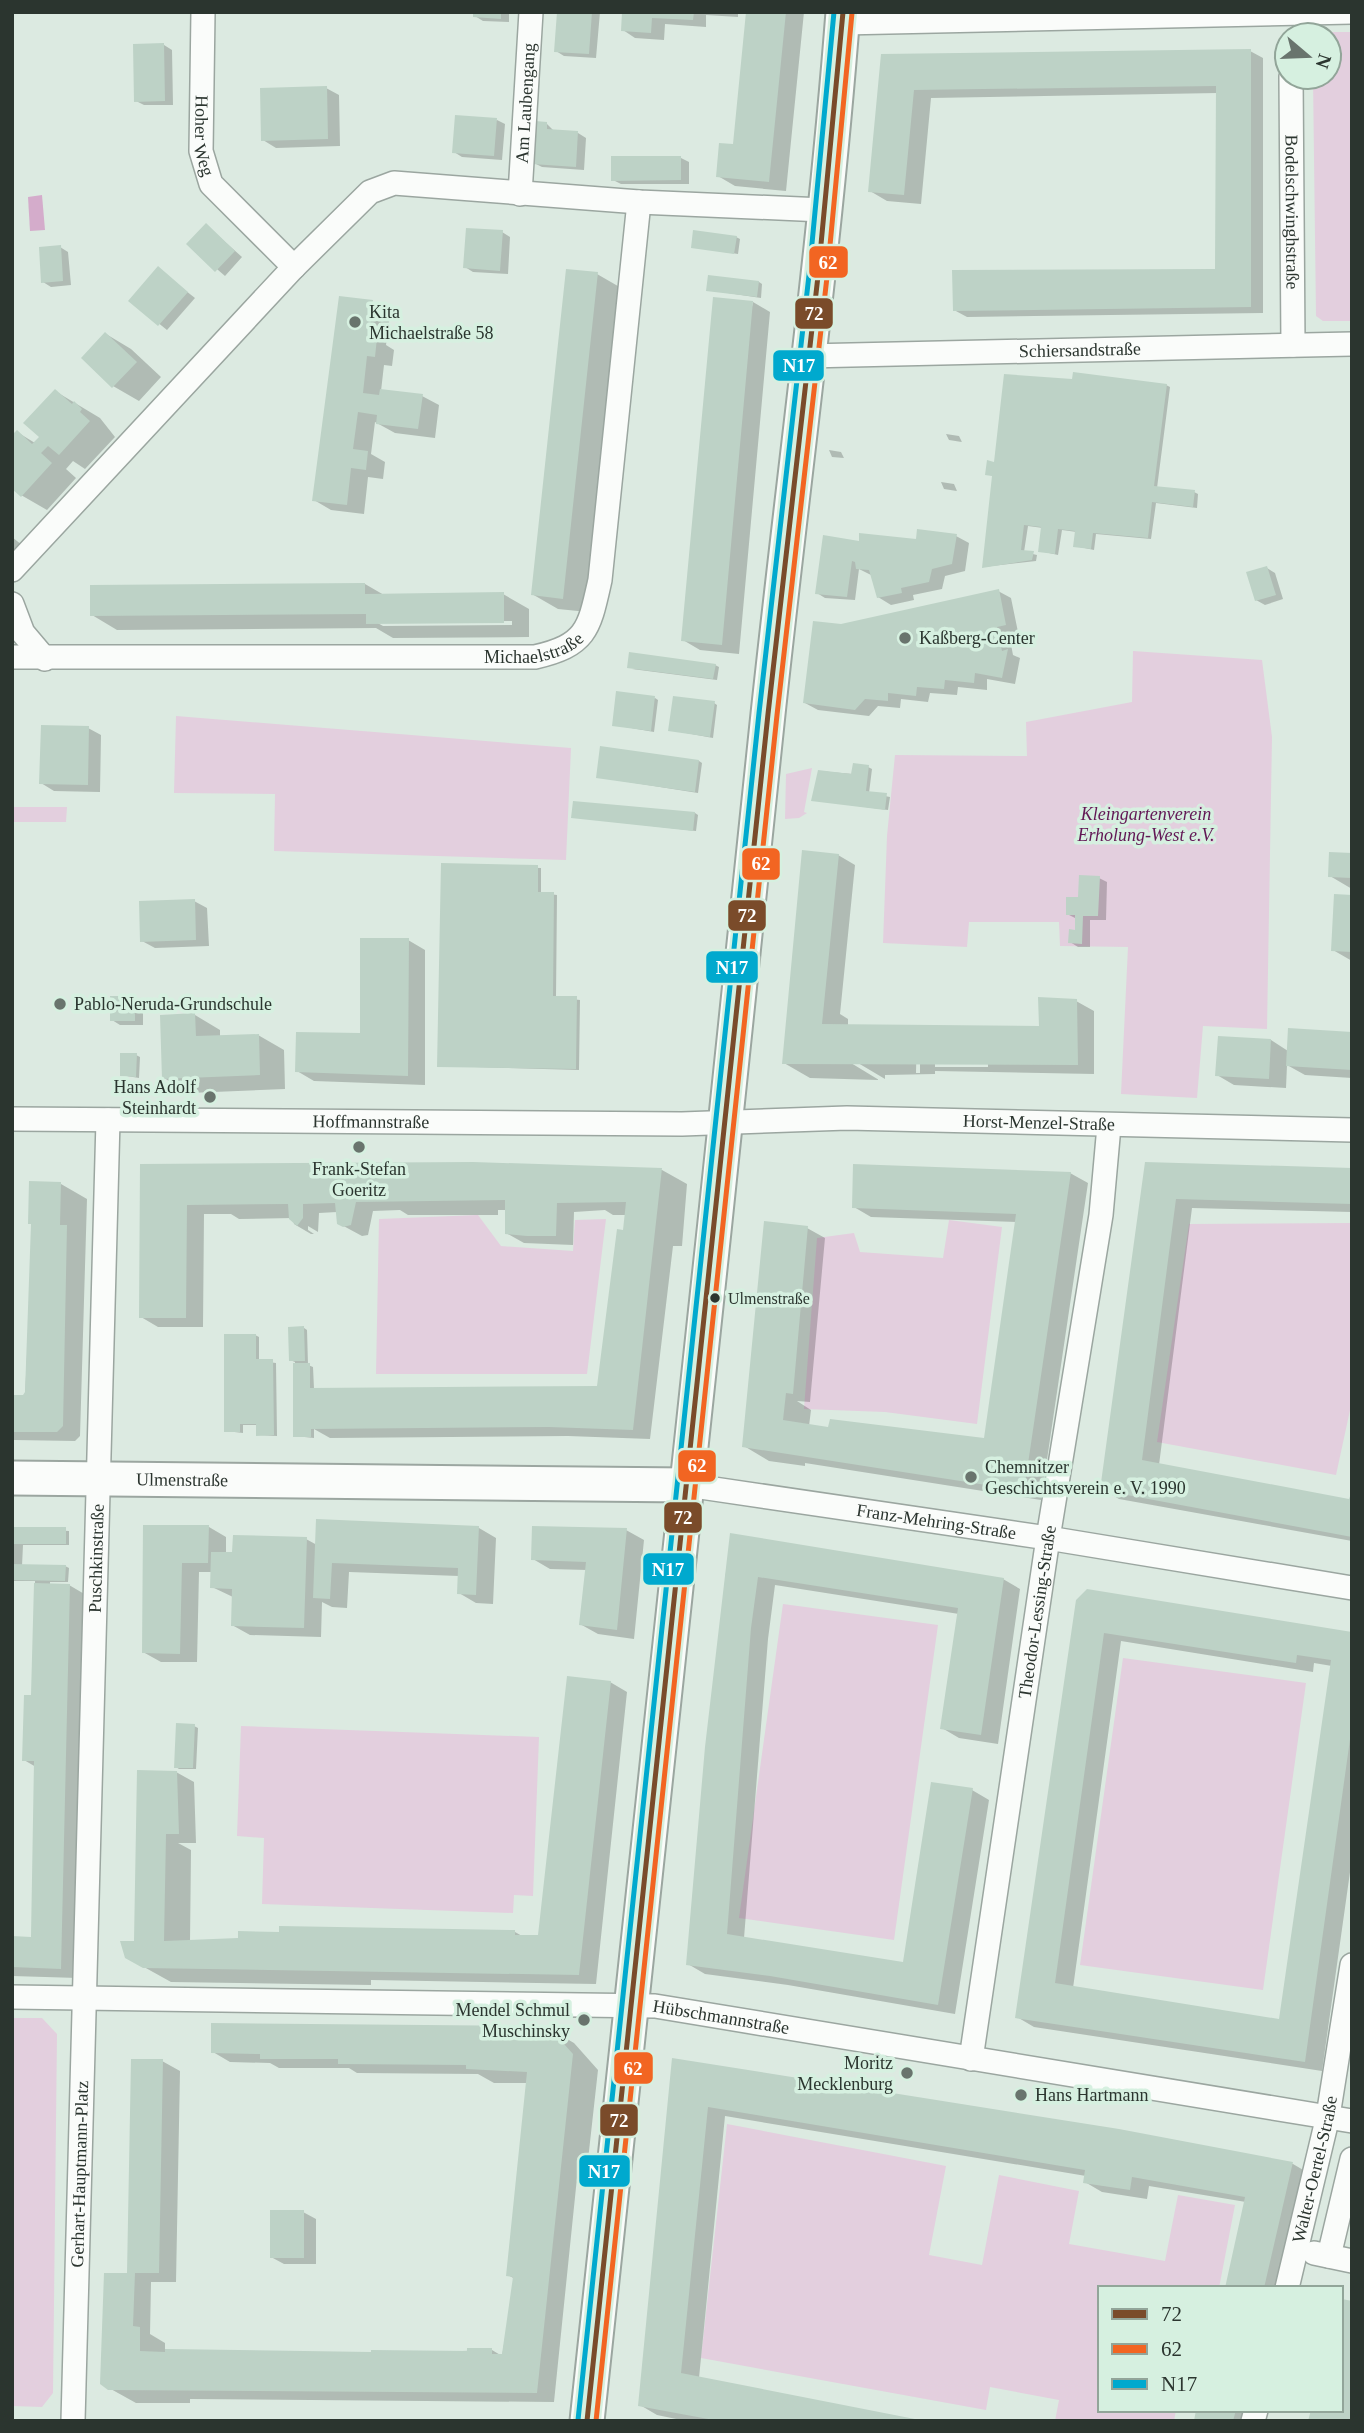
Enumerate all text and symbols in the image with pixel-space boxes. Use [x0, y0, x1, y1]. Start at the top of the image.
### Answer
north arrow [1273, 21, 1343, 91]
street label: Am Laubengang [512, 42, 539, 164]
text: N [1311, 51, 1336, 72]
street label: Hoher Weg [189, 95, 218, 179]
street label: Bodelschwinghstraße [1281, 134, 1303, 290]
line badge: 62 [808, 245, 849, 279]
text: 62 [819, 252, 838, 273]
line badge: 72 [794, 297, 834, 330]
place label: Kita Michaelstraße 58 [369, 302, 493, 343]
text: 72 [805, 303, 824, 324]
marker: Kita Michaelstraße 58 [347, 314, 363, 330]
street label: Schiersandstraße [1019, 339, 1141, 361]
line badge: N17 [772, 349, 825, 382]
text: N17 [783, 355, 816, 376]
street label: Michaelstraße [484, 628, 587, 667]
place label: Kaßberg-Center [919, 628, 1035, 648]
marker: Kaßberg-Center [897, 630, 913, 646]
park label: Kleingartenverein Erholung-West e.V. [1076, 804, 1215, 845]
line badge: 62 [741, 847, 781, 881]
text: 62 [752, 853, 771, 874]
line badge: 72 [727, 899, 767, 932]
text: 72 [738, 905, 757, 926]
line badge: N17 [705, 950, 759, 984]
text: N17 [716, 957, 749, 978]
place label: Pablo-Neruda-Grundschule [74, 994, 272, 1014]
marker: Pablo-Neruda-Grundschule [52, 996, 68, 1012]
place label: Hans Adolf Steinhardt [114, 1077, 196, 1118]
marker: Hans Adolf Steinhardt [202, 1089, 218, 1105]
street label: Hoffmannstraße [313, 1111, 429, 1132]
street label: Horst-Menzel-Straße [963, 1111, 1115, 1134]
marker: Frank-Stefan Goeritz [351, 1139, 367, 1155]
place label: Frank-Stefan Goeritz [312, 1159, 406, 1200]
place label: Ulmenstraße [728, 1290, 810, 1307]
marker: Ulmenstraße [708, 1291, 722, 1305]
line badge: 62 [677, 1449, 717, 1483]
text: 62 [688, 1455, 707, 1476]
place label: Chemnitzer Geschichtsverein e. V. 1990 [985, 1457, 1186, 1498]
street label: Ulmenstraße [136, 1469, 228, 1490]
marker: Chemnitzer Geschichtsverein e. V. 1990 [963, 1469, 979, 1485]
street label: Franz-Mehring-Straße [855, 1500, 1017, 1543]
line badge: 72 [663, 1501, 703, 1534]
street label: Puschkinstraße [85, 1504, 108, 1613]
text: 72 [674, 1507, 693, 1528]
street label: Theodor-Lessing-Straße [1014, 1524, 1060, 1700]
line badge: N17 [642, 1552, 695, 1586]
text: N17 [652, 1559, 685, 1580]
street label: Hübschmannstraße [651, 1996, 791, 2038]
place label: Mendel Schmul Muschinsky [456, 2000, 570, 2041]
marker: Mendel Schmul Muschinsky [576, 2012, 592, 2028]
line badge: 62 [613, 2051, 654, 2085]
place label: Moritz Mecklenburg [797, 2053, 893, 2094]
text: 62 [624, 2058, 643, 2079]
marker: Moritz Mecklenburg [899, 2065, 915, 2081]
street label: Gerhart-Hauptmann-Platz [67, 2080, 92, 2268]
place label: Hans Hartmann [1035, 2085, 1148, 2105]
marker: Hans Hartmann [1013, 2087, 1029, 2103]
street label: Walter-Oertel-Straße [1288, 2094, 1341, 2245]
line badge: 72 [599, 2103, 639, 2137]
text: 72 [610, 2110, 629, 2131]
line badge: N17 [578, 2154, 631, 2188]
text: N17 [588, 2161, 621, 2182]
legend [1098, 2286, 1343, 2412]
text: 72 [1161, 2302, 1182, 2326]
text: 62 [1161, 2337, 1182, 2361]
text: N17 [1161, 2372, 1197, 2396]

